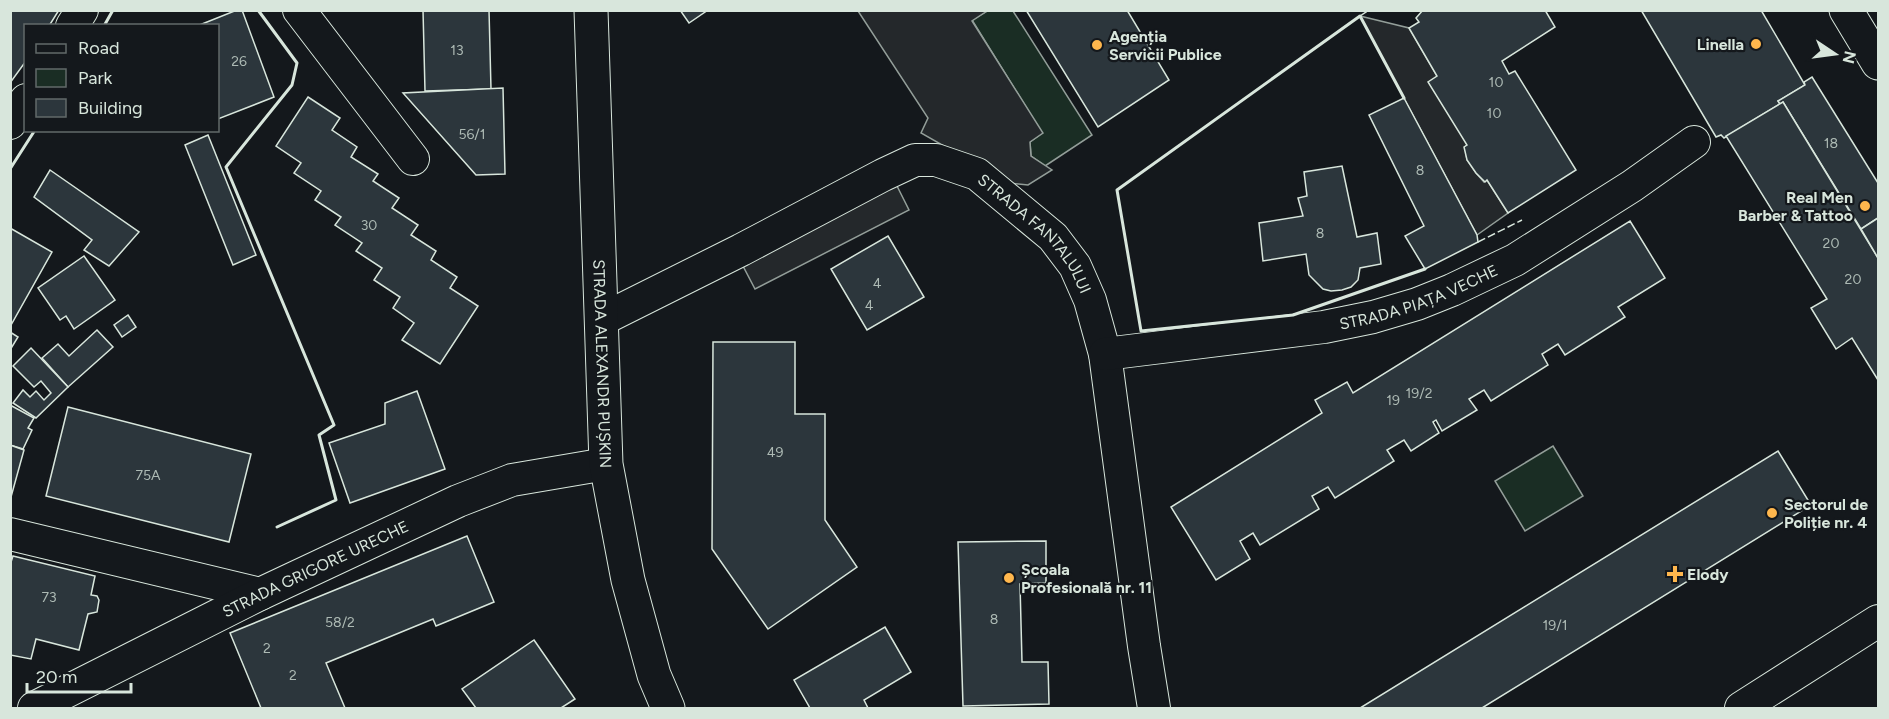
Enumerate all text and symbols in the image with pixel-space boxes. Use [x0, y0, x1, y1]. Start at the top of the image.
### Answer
legend [24, 24, 219, 132]
north arrow [1805, 24, 1865, 84]
place label: Agenția Servicii Publice [1109, 27, 1222, 64]
place label: Linella [1697, 35, 1744, 54]
text: Road [78, 37, 119, 59]
marker: Linella [1749, 37, 1763, 51]
marker: Agenția Servicii Publice [1090, 38, 1104, 52]
house number: 13 [450, 42, 464, 59]
text: N [1838, 49, 1860, 65]
house number: 26 [231, 53, 247, 70]
text: Park [78, 67, 113, 89]
house number: 10 [1489, 74, 1503, 91]
text: Building [78, 97, 143, 119]
house number: 10 [1487, 105, 1501, 122]
house number: 56/1 [458, 126, 486, 143]
house number: 18 [1824, 135, 1838, 152]
house number: 8 [1416, 162, 1424, 179]
street label: STRADA FANTALULUI [974, 170, 1095, 296]
place label: Real Men Barber & Tattoo [1738, 188, 1853, 225]
marker: Real Men Barber & Tattoo [1858, 199, 1872, 213]
house number: 30 [361, 217, 377, 234]
house number: 8 [1316, 225, 1324, 242]
house number: 20 [1823, 235, 1839, 252]
street label: STRADA ALEXANDR PUȘKIN [589, 259, 615, 469]
street label: STRADA PIAȚA VECHE [1338, 261, 1501, 334]
house number: 20 [1845, 271, 1861, 288]
house number: 4 [873, 275, 882, 292]
house number: 4 [865, 297, 874, 314]
house number: 19/2 [1406, 385, 1432, 402]
house number: 19 [1386, 392, 1400, 409]
house number: 49 [767, 444, 783, 461]
house number: 75A [135, 467, 161, 484]
place label: Sectorul de Poliție nr. 4 [1784, 495, 1868, 532]
marker: Sectorul de Poliție nr. 4 [1765, 506, 1779, 520]
street label: STRADA GRIGORE URECHE [219, 517, 412, 621]
place label: Școala Profesională nr. 11 [1021, 560, 1152, 597]
place label: Elody [1687, 565, 1729, 584]
marker: Elody [1668, 567, 1682, 581]
marker: Școala Profesională nr. 11 [1002, 571, 1016, 585]
house number: 73 [41, 589, 57, 606]
house number: 8 [990, 611, 998, 628]
house number: 58/2 [325, 614, 355, 631]
house number: 19/1 [1543, 617, 1567, 634]
house number: 2 [263, 640, 271, 657]
scale bar [27, 656, 130, 694]
text: 20 m [36, 666, 77, 688]
house number: 2 [289, 667, 297, 684]

